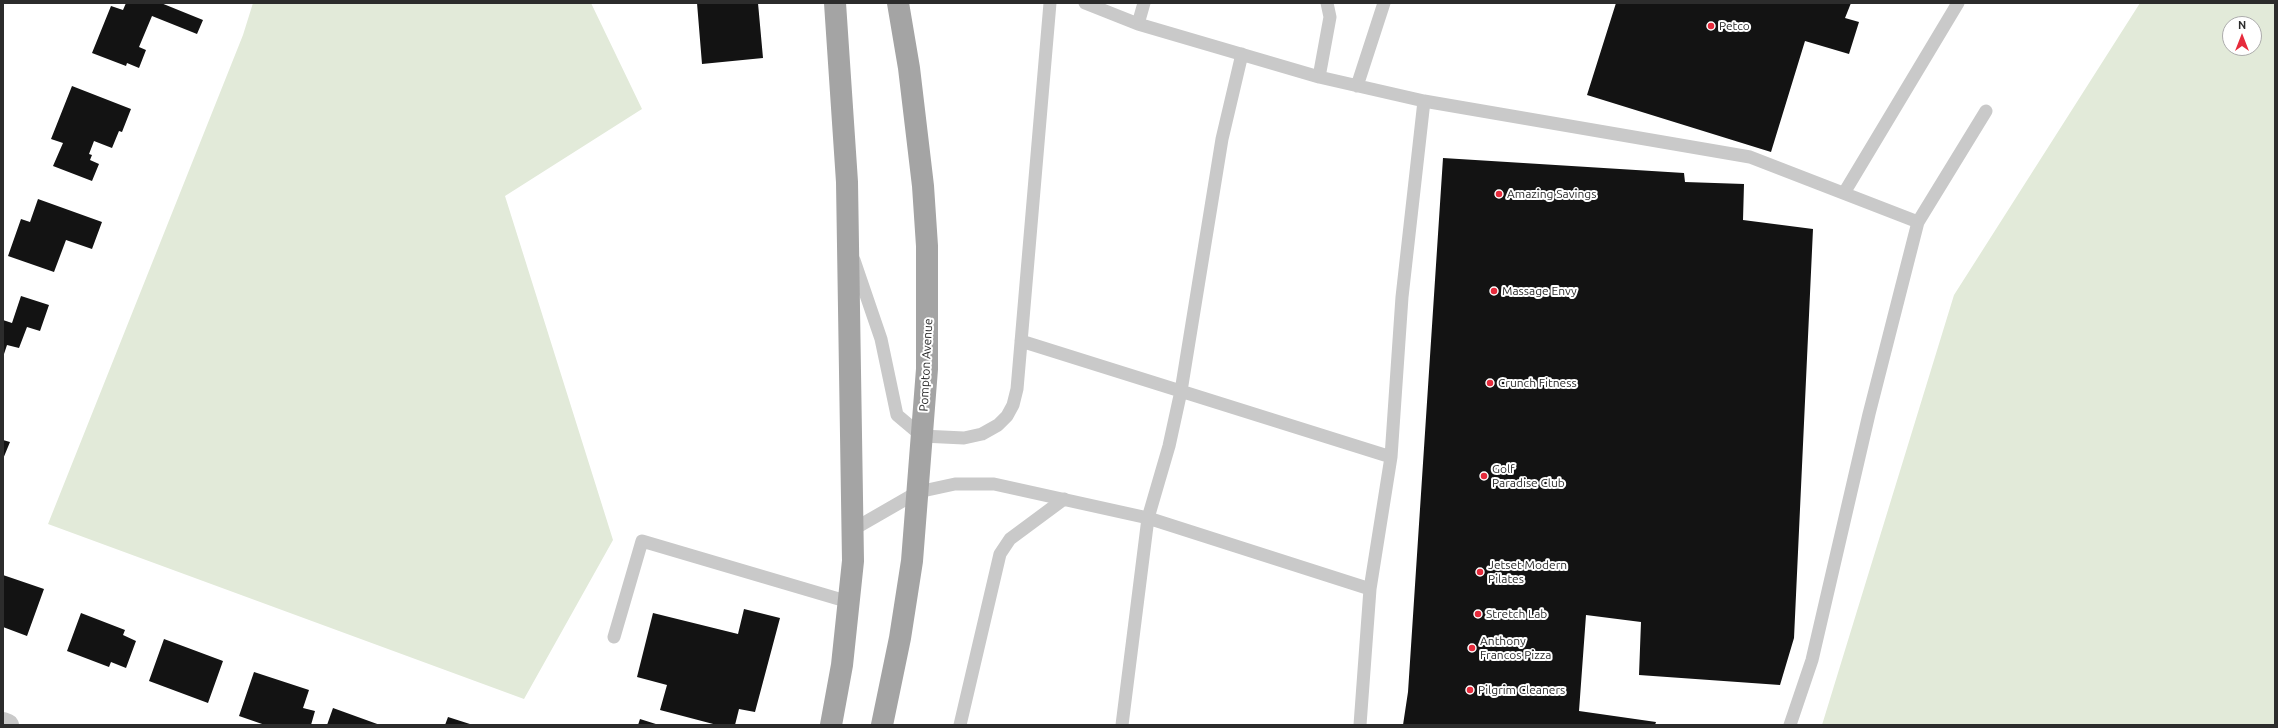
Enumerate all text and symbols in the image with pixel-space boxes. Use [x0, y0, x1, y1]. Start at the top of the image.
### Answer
north arrow [2222, 16, 2262, 56]
place label: Petco [1719, 19, 1750, 33]
text: N [2238, 19, 2246, 31]
marker: Petco [1706, 21, 1716, 31]
place label: Amazing Savings [1507, 187, 1596, 201]
marker: Amazing Savings [1494, 189, 1504, 199]
place label: Massage Envy [1502, 284, 1577, 298]
marker: Massage Envy [1489, 286, 1499, 296]
street label: Pompton Avenue [916, 318, 936, 412]
place label: Crunch Fitness [1498, 376, 1577, 390]
marker: Crunch Fitness [1485, 378, 1495, 388]
place label: Golf Paradise Club [1492, 462, 1565, 490]
marker: Golf Paradise Club [1479, 471, 1489, 481]
place label: Jetset Modern Pilates [1488, 558, 1567, 586]
marker: Jetset Modern Pilates [1475, 567, 1485, 577]
place label: Stretch Lab [1486, 607, 1547, 621]
marker: Stretch Lab [1473, 609, 1483, 619]
place label: Anthony Francos Pizza [1480, 634, 1551, 662]
marker: Anthony Francos Pizza [1467, 643, 1477, 653]
place label: Pilgrim Cleaners [1478, 683, 1565, 697]
marker: Pilgrim Cleaners [1465, 685, 1475, 695]

